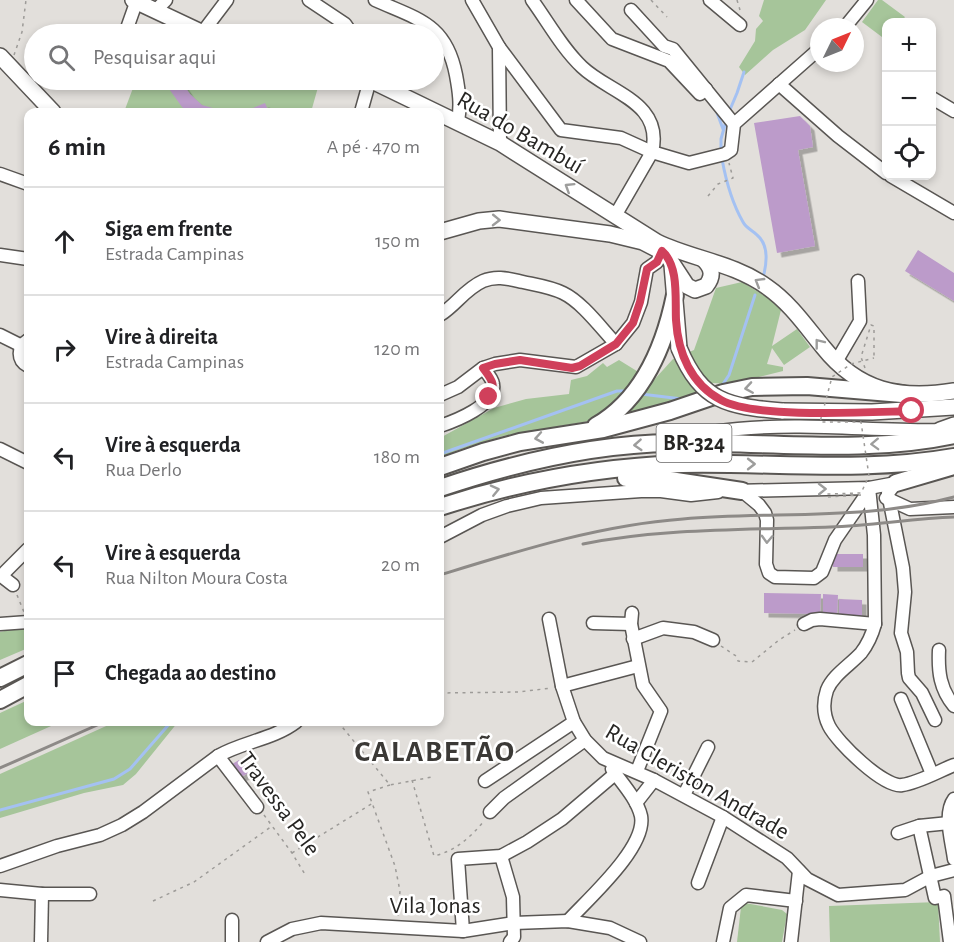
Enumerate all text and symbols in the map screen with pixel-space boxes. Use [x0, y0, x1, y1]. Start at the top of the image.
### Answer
north arrow [810, 18, 864, 72]
map controls [882, 18, 936, 180]
button: + [882, 18, 936, 72]
search box [24, 24, 444, 90]
icon: search [45, 41, 78, 74]
text: Pesquisar aqui [93, 46, 216, 68]
button: − [882, 72, 936, 126]
street label: Rua do Bambuí [453, 87, 587, 179]
button: locate [882, 126, 936, 180]
text: 6 min [48, 134, 106, 160]
text: A pé · 470 m [327, 137, 420, 157]
one-way arrow [565, 183, 576, 194]
one-way arrow [492, 214, 501, 226]
text: Siga em frente [105, 218, 232, 240]
icon: ahead [48, 225, 81, 258]
text: 150 m [375, 231, 420, 251]
text: Estrada Campinas [105, 244, 244, 264]
one-way arrow [755, 278, 765, 289]
text: Vire à direita [105, 326, 218, 348]
icon: right [48, 333, 81, 366]
one-way arrow [816, 338, 827, 349]
text: 120 m [374, 339, 420, 359]
text: Estrada Campinas [105, 352, 244, 372]
one-way arrow [744, 381, 754, 394]
route end [475, 383, 501, 409]
route start [898, 397, 924, 423]
road number: BR-324 [656, 424, 732, 462]
one-way arrow [535, 432, 544, 444]
text: Vire à esquerda [105, 434, 241, 456]
one-way arrow [634, 438, 643, 451]
one-way arrow [871, 438, 880, 450]
icon: left [48, 441, 81, 474]
text: 180 m [374, 447, 420, 467]
one-way arrow [747, 458, 756, 470]
text: Rua Derlo [105, 460, 182, 480]
one-way arrow [817, 483, 826, 495]
one-way arrow [490, 484, 500, 497]
one-way arrow [760, 534, 773, 543]
text: Vire à esquerda [105, 542, 241, 564]
icon: left [48, 549, 81, 582]
text: 20 m [381, 555, 420, 575]
text: Rua Nilton Moura Costa [105, 568, 288, 588]
icon: arrive [48, 657, 81, 690]
text: Chegada ao destino [105, 662, 276, 684]
street label: Rua Cleriston Andrade [601, 720, 793, 844]
district label: CALABETÃO [355, 735, 515, 767]
street label: Travessa Pele [234, 748, 324, 860]
street label: Vila Jonas [389, 894, 481, 918]

